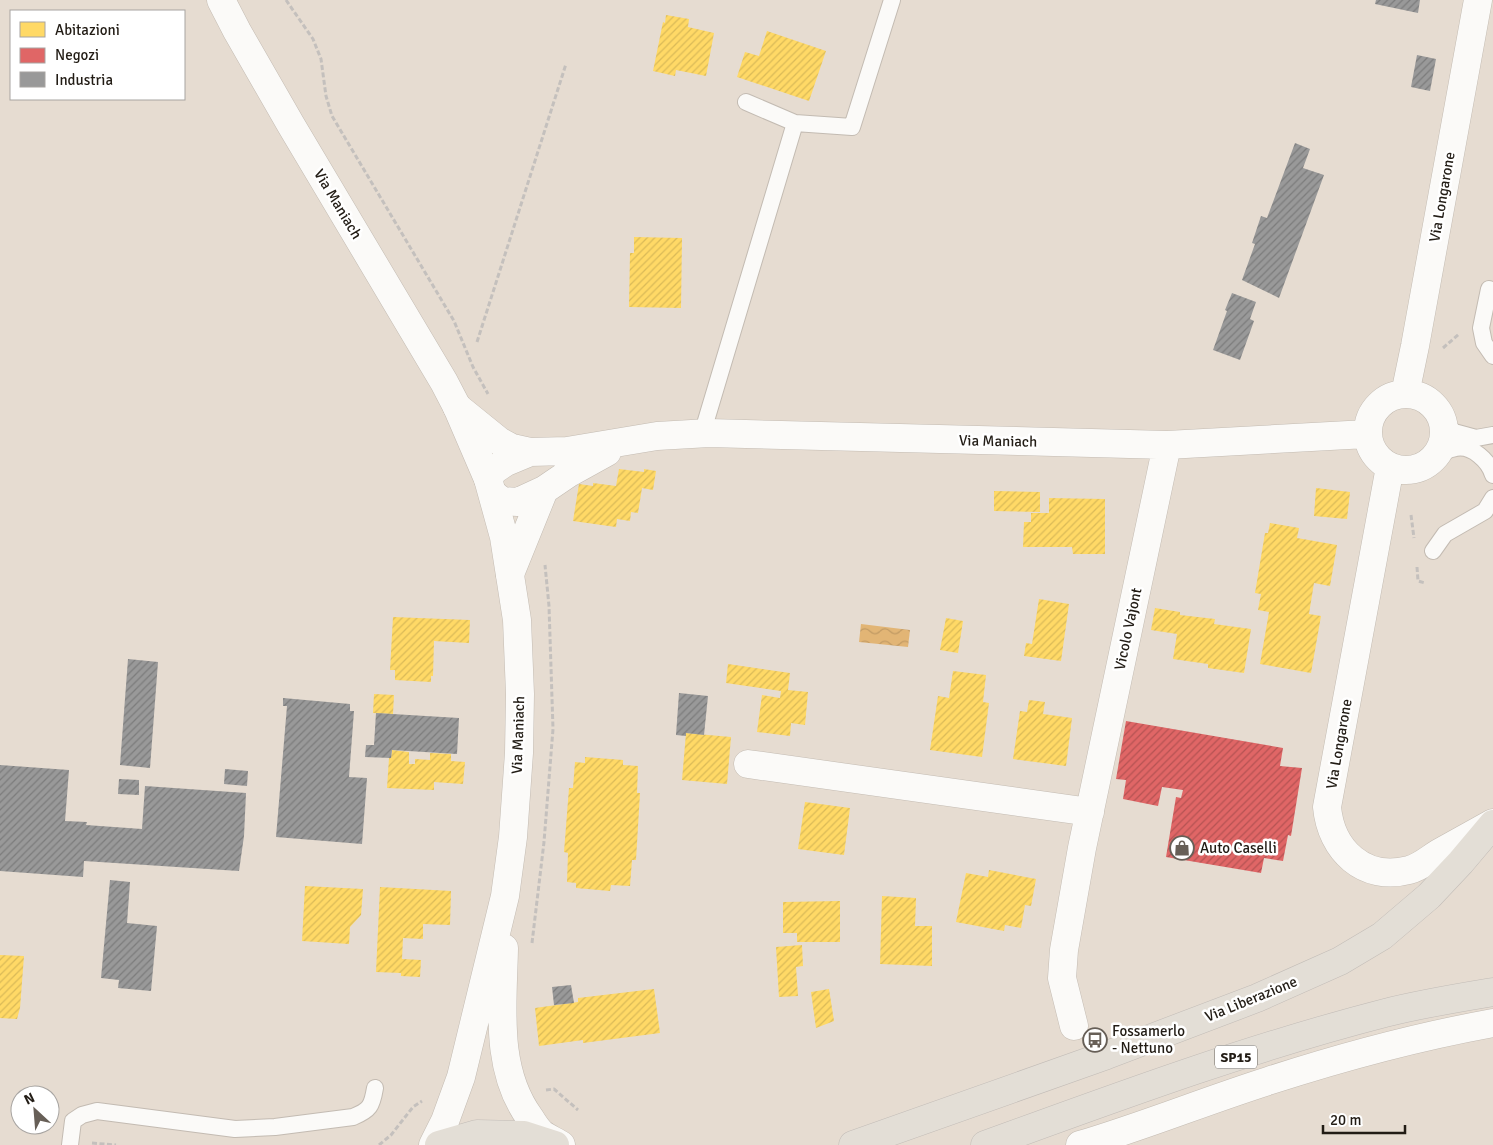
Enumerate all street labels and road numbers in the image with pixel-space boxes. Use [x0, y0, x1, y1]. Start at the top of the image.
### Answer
street label: Via Longarone [1425, 150, 1459, 244]
street label: Via Maniach [310, 166, 366, 242]
street label: Via Maniach [959, 431, 1037, 451]
street label: Vicolo Vajont [1110, 586, 1146, 672]
street label: Via Maniach [508, 696, 528, 774]
street label: Via Longarone [1322, 697, 1356, 791]
street label: Via Liberazione [1202, 972, 1300, 1026]
road number: SP15 [1215, 1046, 1257, 1068]

